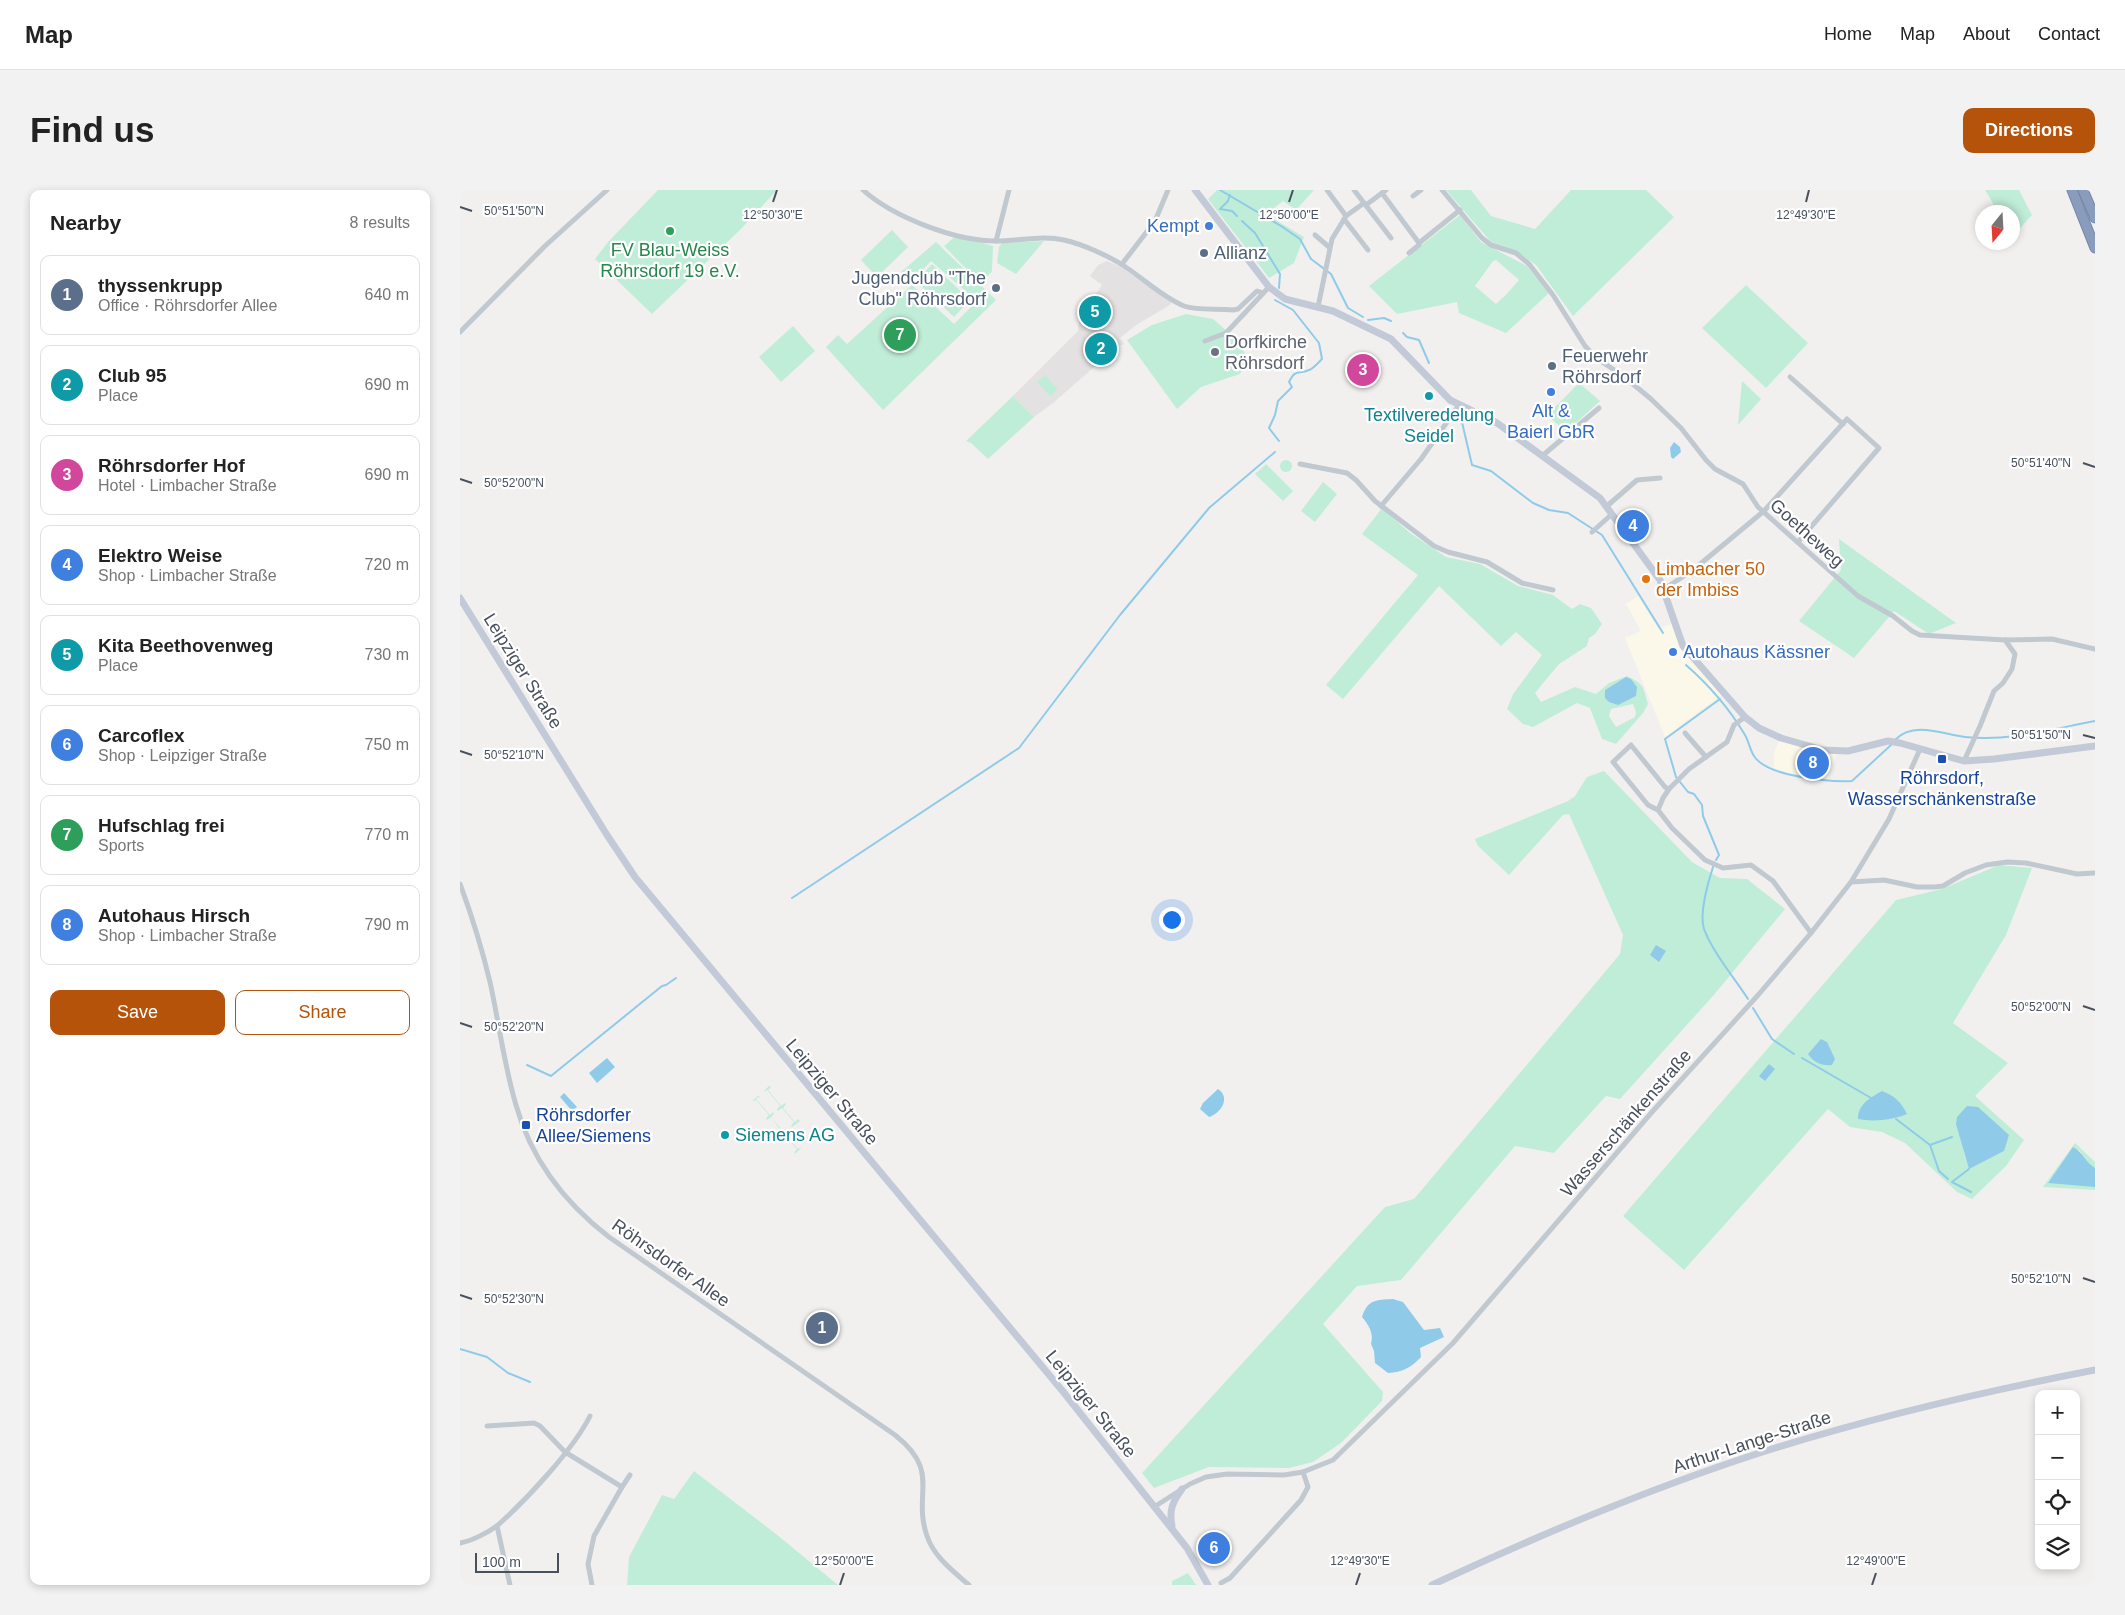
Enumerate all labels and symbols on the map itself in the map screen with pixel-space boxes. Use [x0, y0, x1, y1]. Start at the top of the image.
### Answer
text: 50°51'50"N [484, 204, 544, 218]
north arrow [1975, 205, 2020, 250]
text: 12°50'30"E [743, 208, 803, 222]
text: 12°50'00"E [1259, 208, 1319, 222]
text: 12°49'30"E [1776, 208, 1836, 222]
place label: Kempt [1147, 216, 1199, 236]
marker: Kempt [1203, 220, 1215, 232]
marker: FV Blau-Weiss Röhrsdorf 19 e.V. [664, 225, 676, 237]
place label: FV Blau-Weiss Röhrsdorf 19 e.V. [600, 240, 740, 281]
place label: Allianz [1214, 243, 1267, 263]
marker: Allianz [1198, 247, 1210, 259]
place label: Jugendclub "The Club" Röhrsdorf [852, 268, 987, 309]
marker: Jugendclub "The Club" Röhrsdorf [990, 282, 1002, 294]
pin: 5 [1079, 293, 1111, 331]
pin: 7 [884, 316, 916, 354]
pin: 2 [1085, 330, 1117, 368]
place label: Dorfkirche Röhrsdorf [1225, 332, 1307, 373]
marker: Dorfkirche Röhrsdorf [1209, 346, 1221, 358]
place label: Feuerwehr Röhrsdorf [1562, 346, 1648, 387]
pin: 3 [1347, 351, 1379, 389]
marker: Feuerwehr Röhrsdorf [1546, 360, 1558, 372]
marker: Alt & Baierl GbR [1545, 386, 1557, 398]
marker: Textilveredelung Seidel [1423, 390, 1435, 402]
place label: Alt & Baierl GbR [1507, 401, 1595, 442]
place label: Textilveredelung Seidel [1364, 405, 1494, 446]
text: 50°51'40"N [2011, 456, 2071, 470]
text: 50°52'00"N [484, 476, 544, 490]
street label: Goetheweg [1766, 495, 1848, 571]
pin: 4 [1617, 507, 1649, 545]
place label: Limbacher 50 der Imbiss [1656, 559, 1765, 600]
marker: Limbacher 50 der Imbiss [1640, 573, 1652, 585]
street label: Leipziger Straße [480, 610, 566, 732]
place label: Autohaus Kässner [1683, 642, 1830, 662]
marker: Autohaus Kässner [1667, 646, 1679, 658]
text: 50°51'50"N [2011, 728, 2071, 742]
pin: 8 [1797, 744, 1829, 782]
text: 50°52'10"N [484, 748, 544, 762]
marker: Röhrsdorf, Wasserschänkenstraße [1936, 753, 1948, 765]
place label: Röhrsdorf, Wasserschänkenstraße [1848, 768, 2036, 809]
your location [1159, 907, 1185, 933]
text: 50°52'00"N [2011, 1000, 2071, 1014]
text: 50°52'20"N [484, 1020, 544, 1034]
street label: Leipziger Straße [782, 1035, 882, 1149]
street label: Wasserschänkenstraße [1557, 1045, 1695, 1201]
place label: Röhrsdorfer Allee/Siemens [536, 1105, 651, 1146]
marker: Röhrsdorfer Allee/Siemens [520, 1119, 532, 1131]
place label: Siemens AG [735, 1125, 835, 1145]
marker: Siemens AG [719, 1129, 731, 1141]
street label: Röhrsdorfer Allee [608, 1215, 734, 1311]
text: 50°52'10"N [2011, 1272, 2071, 1286]
text: 50°52'30"N [484, 1292, 544, 1306]
pin: 1 [806, 1309, 838, 1347]
street label: Leipziger Straße [1042, 1346, 1140, 1462]
street label: Arthur-Lange-Straße [1670, 1407, 1834, 1477]
pin: 6 [1198, 1529, 1230, 1567]
scale bar [475, 1550, 559, 1573]
text: 12°50'00"E [814, 1554, 874, 1568]
text: 12°49'30"E [1330, 1554, 1390, 1568]
text: 12°49'00"E [1846, 1554, 1906, 1568]

